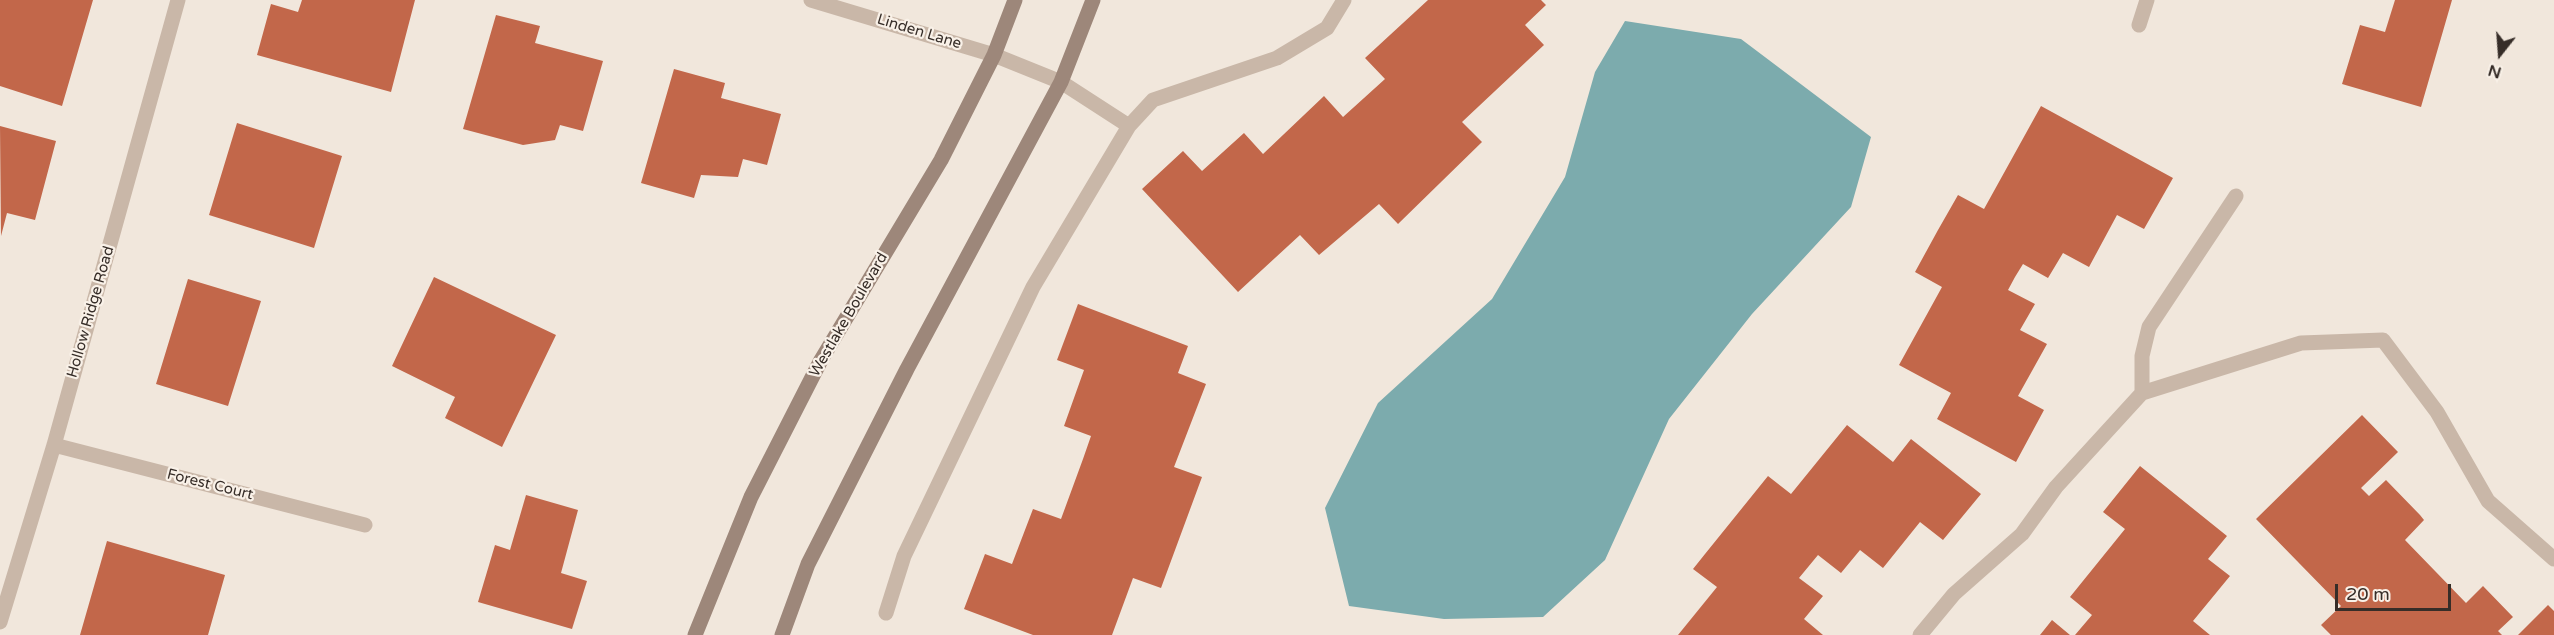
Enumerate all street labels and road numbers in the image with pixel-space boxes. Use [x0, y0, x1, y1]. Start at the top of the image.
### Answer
street label: Linden Lane [875, 11, 963, 53]
street label: Hollow Ridge Road [64, 244, 118, 380]
street label: Westlake Boulevard [806, 250, 892, 380]
street label: Forest Court [165, 466, 255, 504]

